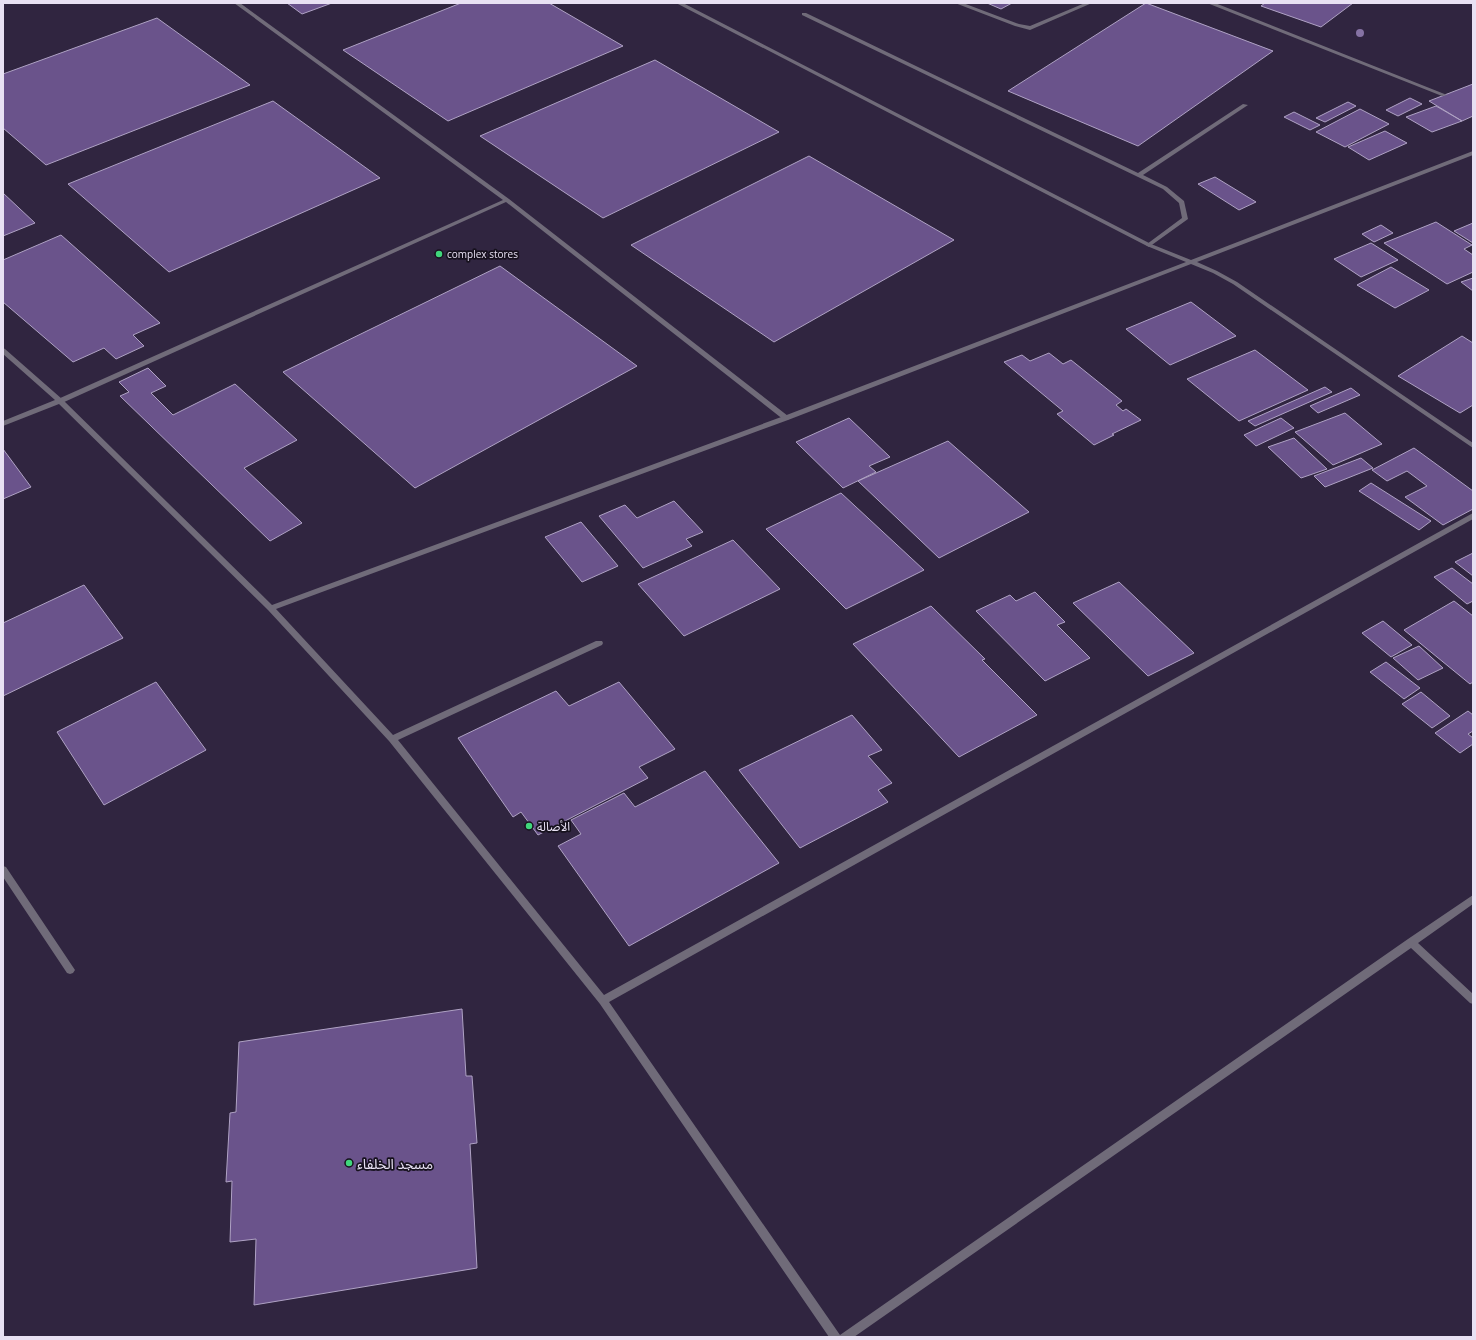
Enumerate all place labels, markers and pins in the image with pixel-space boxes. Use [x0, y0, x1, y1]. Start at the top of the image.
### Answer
place label: complex stores [447, 247, 518, 261]
marker: complex stores [434, 249, 444, 259]
place label: الأصالة [537, 818, 570, 835]
marker: الأصالة [524, 821, 534, 831]
place label: مسجد الخلفاء [357, 1154, 433, 1173]
marker: مسجد الخلفاء [344, 1158, 354, 1168]

